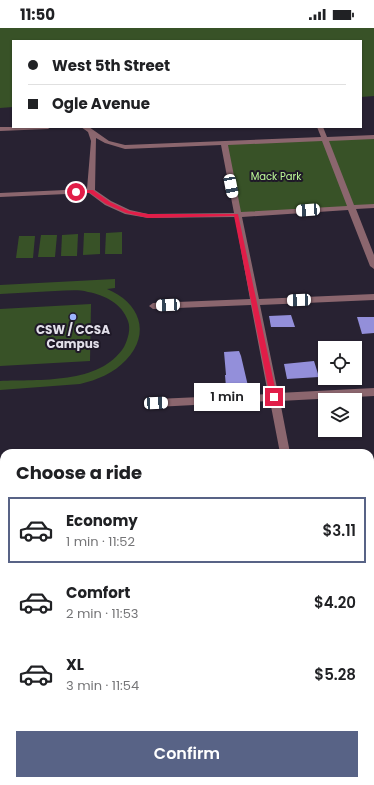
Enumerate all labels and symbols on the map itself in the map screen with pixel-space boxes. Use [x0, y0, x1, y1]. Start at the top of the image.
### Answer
park label: Mack Park [251, 169, 302, 184]
car [223, 173, 239, 199]
route start [67, 183, 85, 201]
car [296, 203, 320, 217]
car [287, 294, 311, 306]
car [156, 298, 180, 312]
marker: CSW / CCSA Campus [68, 312, 78, 322]
place label: CSW / CCSA Campus [36, 321, 110, 352]
callout: 1 min [194, 383, 260, 411]
route end [265, 388, 283, 406]
car [144, 396, 168, 410]

